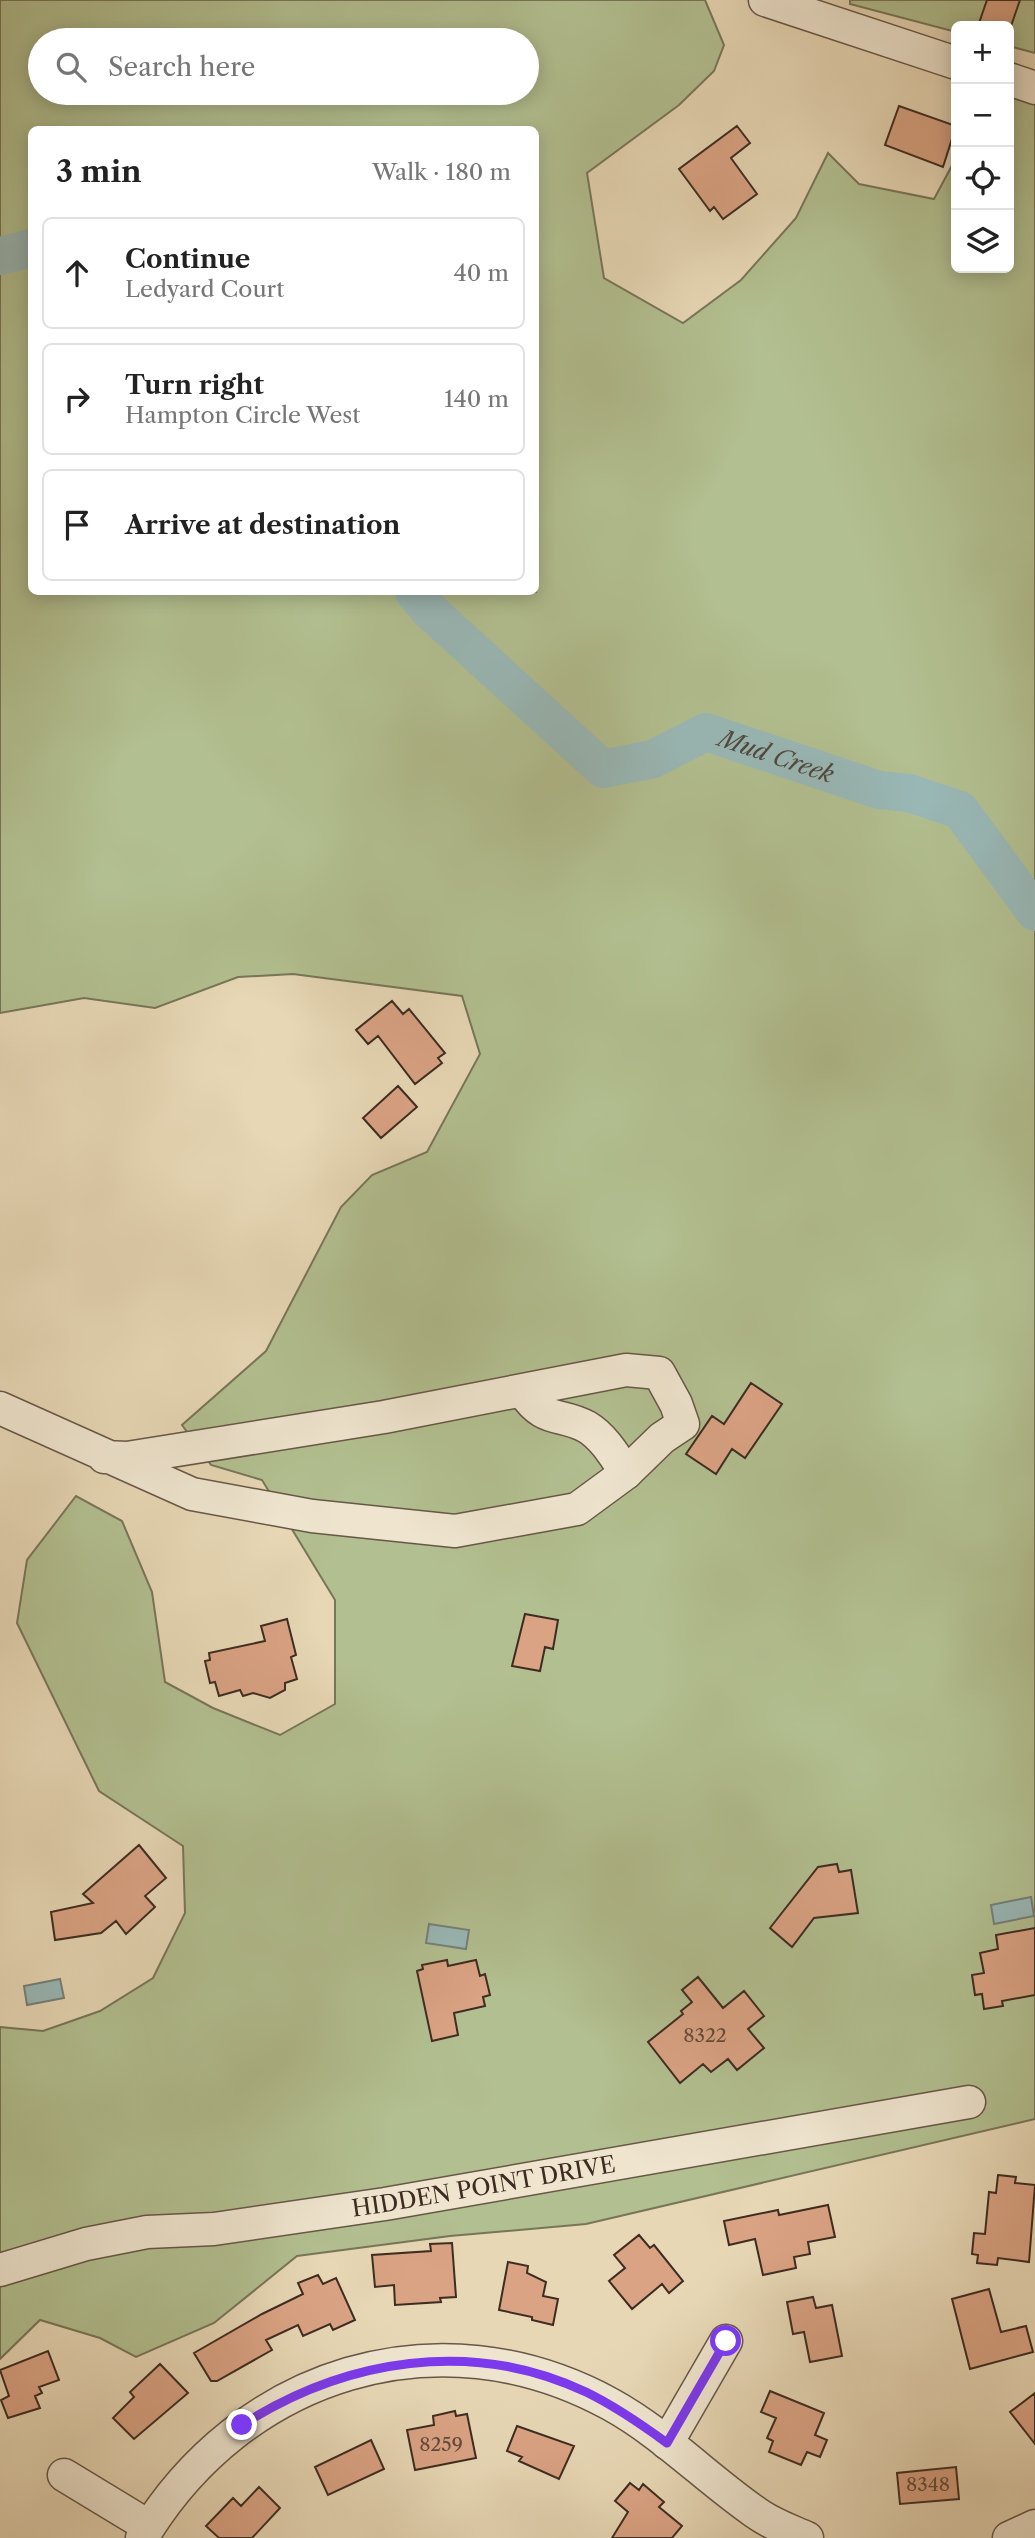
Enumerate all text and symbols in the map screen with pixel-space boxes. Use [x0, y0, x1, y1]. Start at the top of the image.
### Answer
map controls [951, 21, 1014, 273]
button: + [951, 21, 1014, 84]
search box [28, 28, 539, 105]
icon: search [52, 48, 90, 86]
text: Search here [108, 51, 255, 83]
button: − [951, 84, 1014, 147]
button: locate [951, 147, 1014, 210]
text: 3 min [56, 153, 142, 190]
text: Walk · 180 m [372, 158, 511, 186]
button: layers [951, 210, 1014, 273]
text: Continue [125, 243, 250, 275]
icon: ahead [58, 254, 96, 292]
text: 40 m [454, 259, 509, 287]
text: Ledyard Court [125, 275, 284, 303]
text: Turn right [125, 369, 264, 401]
icon: right [58, 380, 96, 418]
text: 140 m [444, 385, 509, 413]
text: Hampton Circle West [125, 401, 360, 429]
icon: arrive [58, 506, 96, 544]
text: Arrive at destination [125, 509, 400, 541]
water label: Mud Creek [712, 722, 838, 789]
house number: 8322 [683, 2024, 727, 2047]
street label: HIDDEN POINT DRIVE [350, 2150, 618, 2223]
route start [710, 2325, 741, 2356]
route end [226, 2409, 257, 2440]
house number: 8259 [419, 2433, 463, 2456]
house number: 8348 [906, 2473, 950, 2496]

